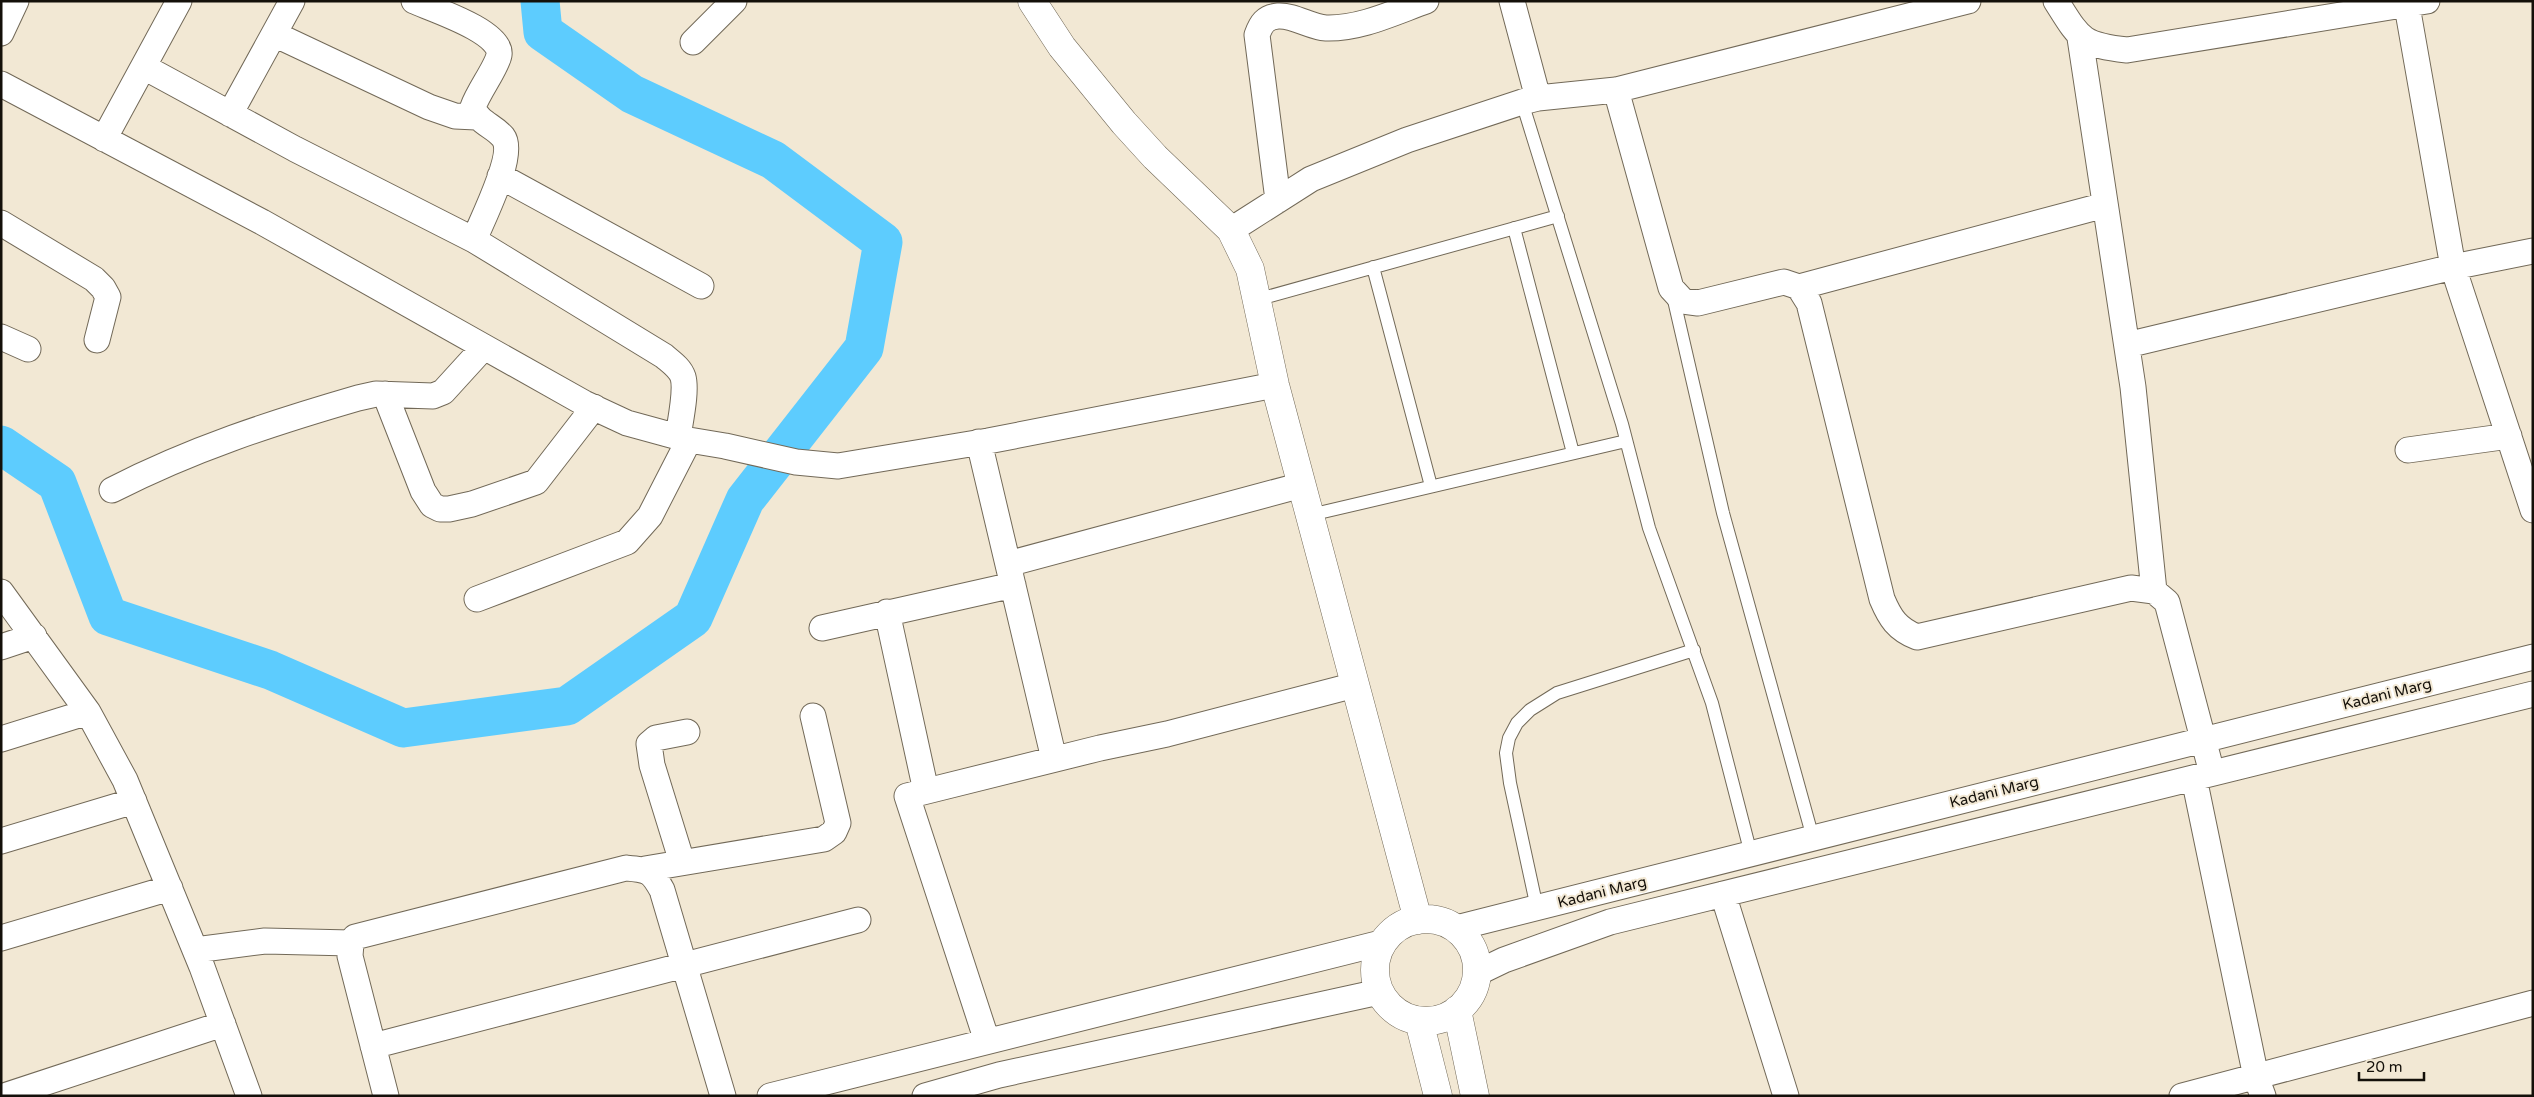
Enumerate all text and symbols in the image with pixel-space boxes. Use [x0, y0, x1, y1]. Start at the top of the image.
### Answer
street label: Kadani Marg [2341, 674, 2433, 714]
street label: Kadani Marg [1948, 772, 2040, 812]
street label: Kadani Marg [1556, 872, 1648, 912]
scale bar [2359, 1050, 2424, 1082]
text: 20 m [2366, 1058, 2403, 1076]

